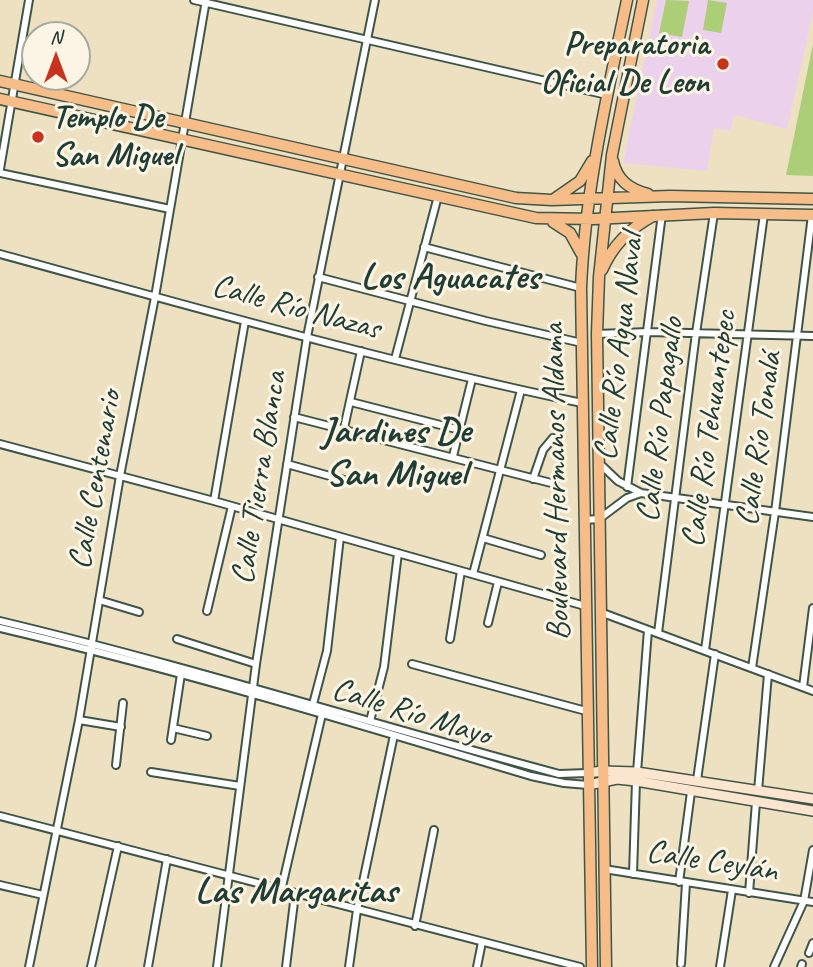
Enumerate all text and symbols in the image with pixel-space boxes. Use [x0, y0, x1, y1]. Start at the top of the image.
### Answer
north arrow [21, 21, 91, 91]
text: N [50, 25, 62, 49]
place label: Preparatoria Oficial De Leon [540, 25, 709, 103]
marker: Preparatoria Oficial De Leon [715, 56, 731, 72]
place label: Templo De San Miguel [52, 98, 178, 176]
marker: Templo De San Miguel [30, 129, 46, 145]
street label: Calle Río Agua Naval [586, 231, 654, 463]
district label: Los Aguacates [361, 256, 539, 300]
street label: Calle Río Nazas [208, 267, 384, 349]
street label: Calle Río Tehuantepec [674, 308, 746, 550]
street label: Calle Río Papagallo [629, 316, 693, 524]
street label: Boulevard Hermanos Aldama [534, 323, 580, 641]
street label: Calle Río Tonalá [728, 349, 792, 529]
street label: Calle Tierra Blanca [224, 369, 296, 587]
street label: Calle Centenario [61, 387, 131, 573]
district label: Jardines De San Miguel [322, 410, 470, 497]
street label: Calle Río Mayo [327, 670, 495, 756]
street label: Calle Ceylán [644, 832, 780, 892]
district label: Las Margaritas [195, 870, 397, 914]

